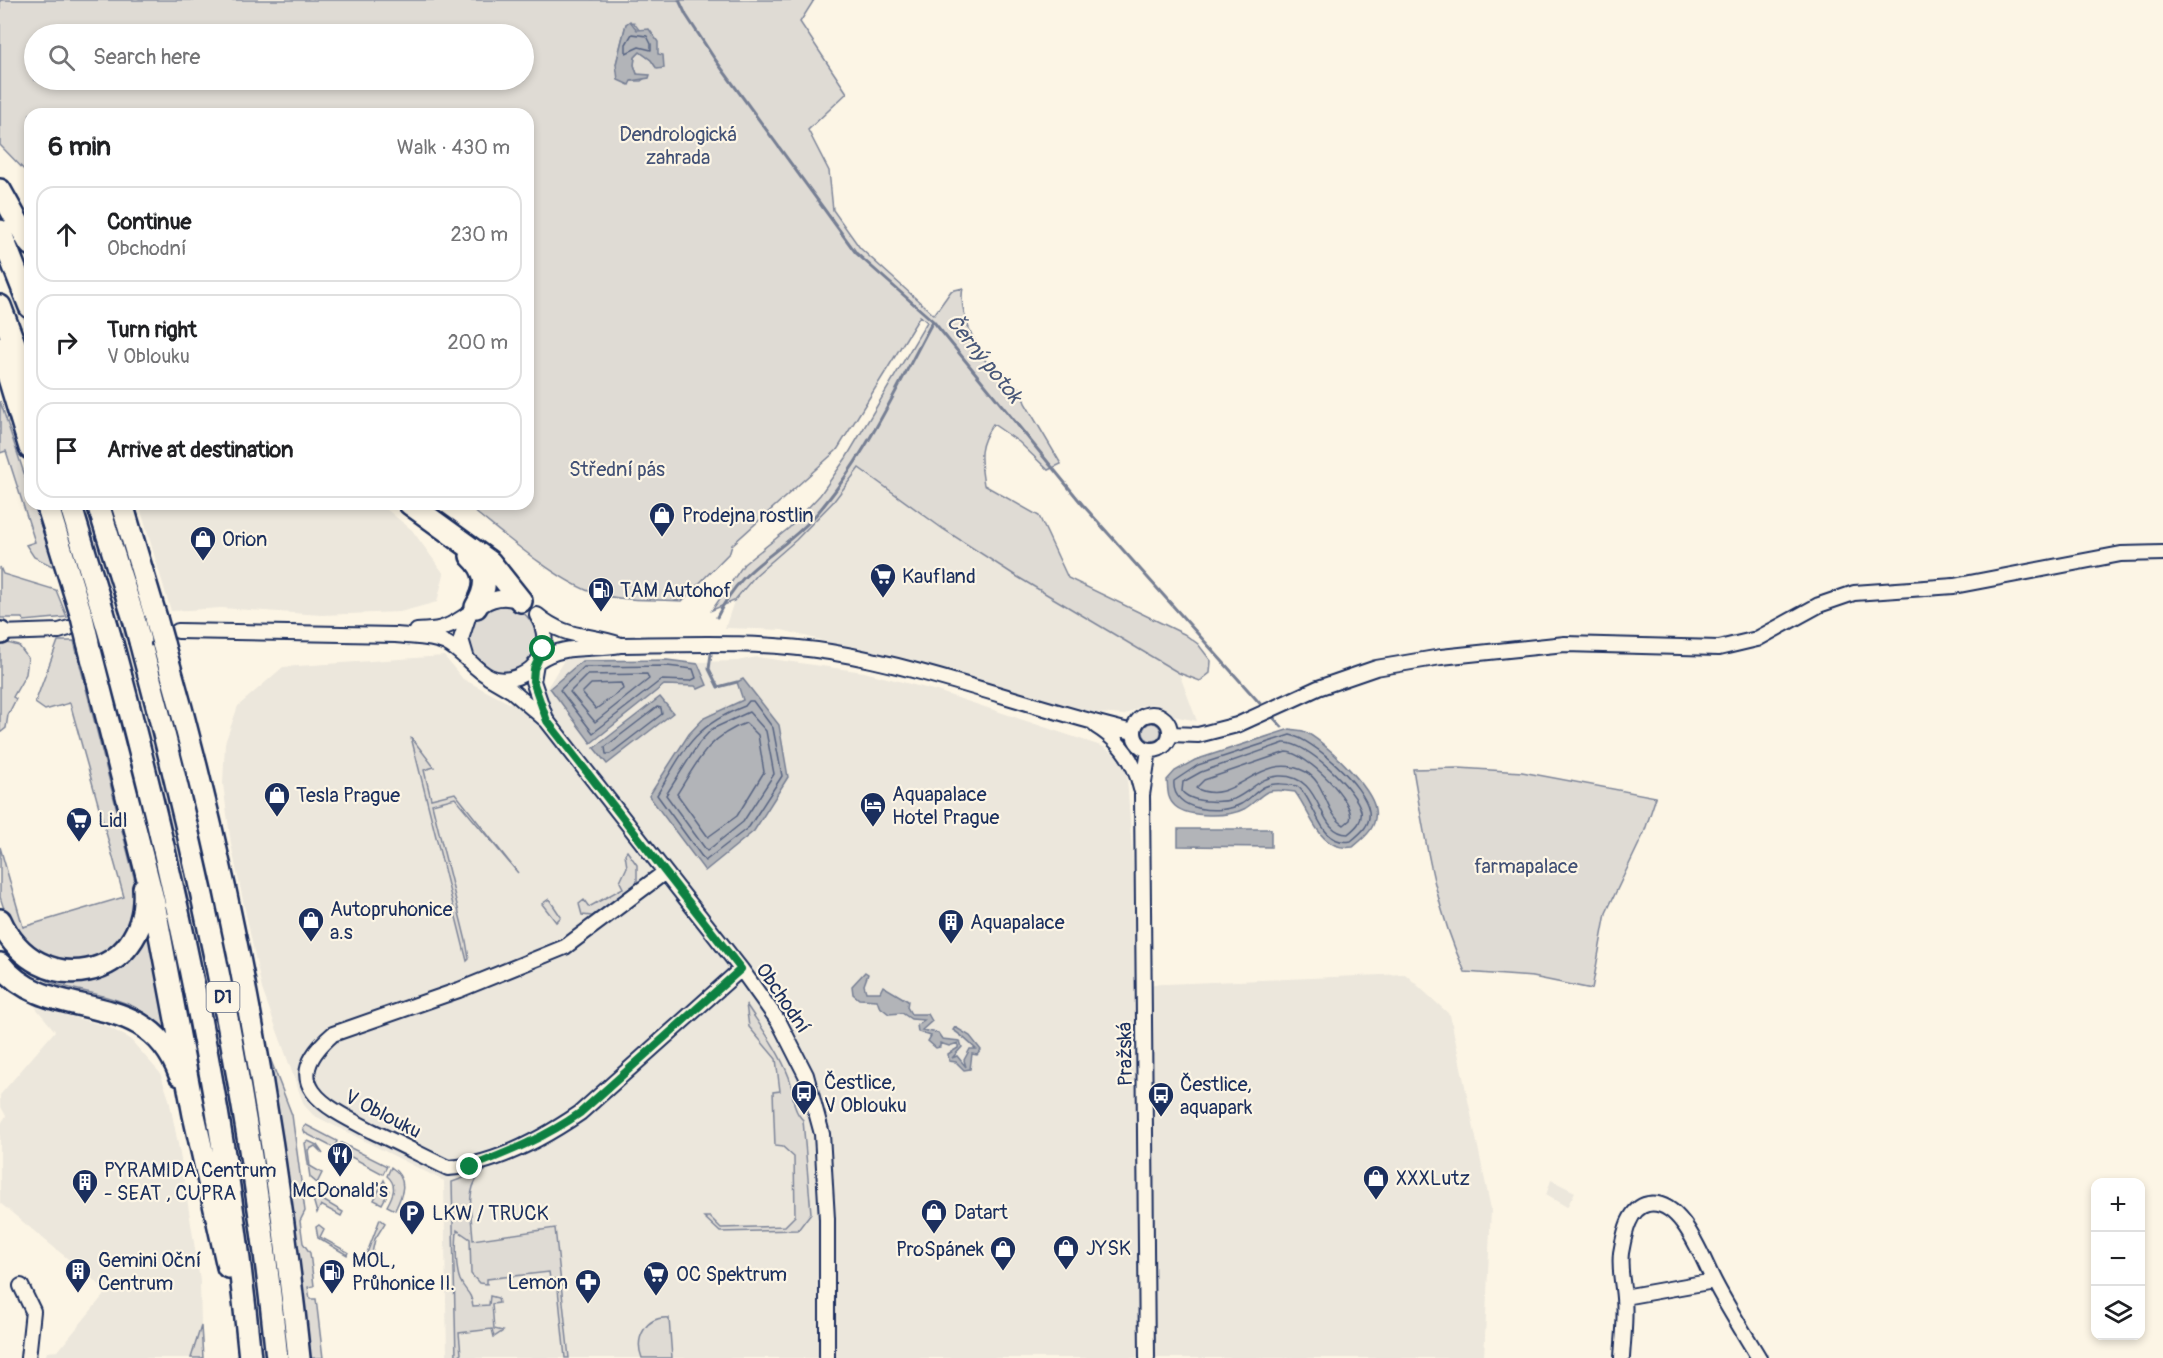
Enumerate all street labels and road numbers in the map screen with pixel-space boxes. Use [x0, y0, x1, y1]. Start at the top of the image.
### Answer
street label: Obchodní [750, 958, 816, 1038]
road number: D1 [206, 982, 240, 1012]
street label: Pražská [1112, 1022, 1138, 1086]
street label: V Oblouku [340, 1084, 426, 1144]

